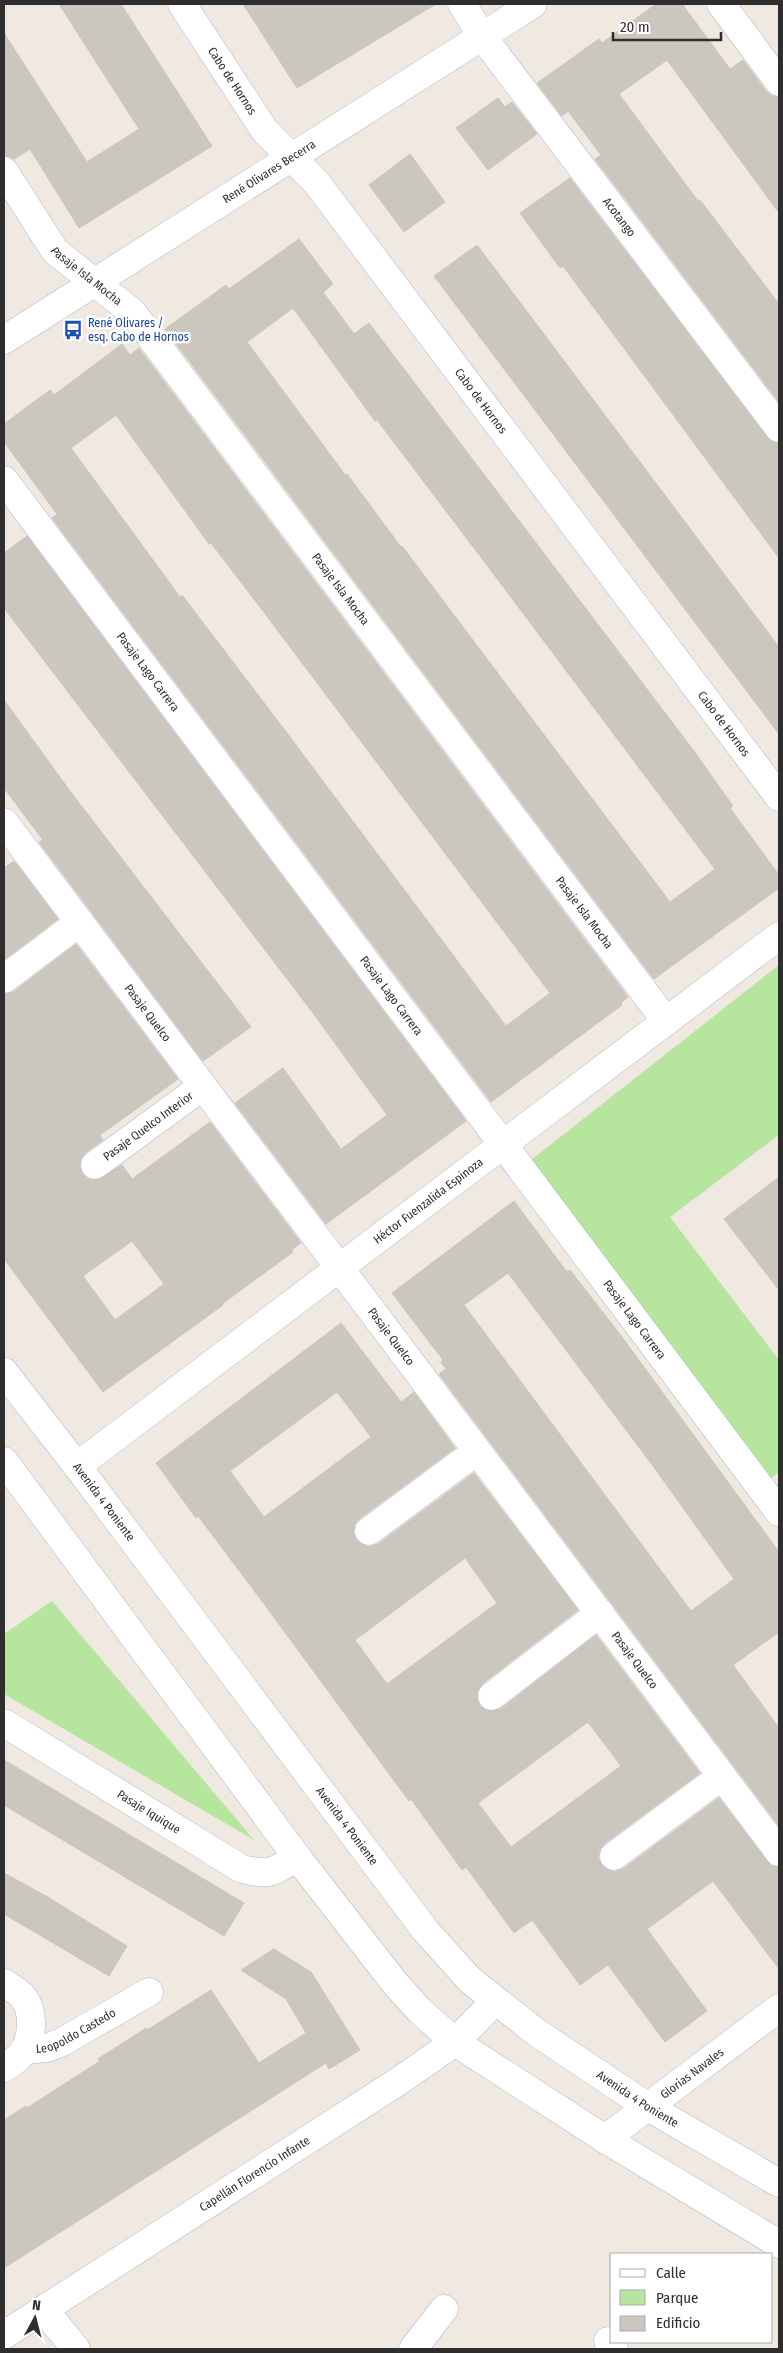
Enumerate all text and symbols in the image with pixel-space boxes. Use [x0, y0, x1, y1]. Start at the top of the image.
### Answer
scale bar [613, 10, 720, 42]
text: 20 m [620, 18, 650, 36]
street label: Cabo de Hornos [205, 44, 260, 118]
street label: René Olivares Becerra [220, 137, 318, 206]
street label: Acotango [600, 195, 639, 239]
street label: Pasaje Isla Mocha [47, 245, 125, 308]
place label: René Olivares / esq. Cabo de Hornos [88, 316, 189, 344]
bus stop icon: René Olivares / esq. Cabo de Hornos [62, 319, 84, 341]
street label: Cabo de Hornos [452, 366, 510, 436]
street label: Pasaje Isla Mocha [309, 550, 372, 628]
street label: Pasaje Lago Carrera [114, 630, 182, 714]
street label: Cabo de Hornos [695, 688, 753, 759]
street label: Pasaje Isla Mocha [553, 874, 616, 951]
street label: Pasaje Lago Carrera [357, 953, 426, 1038]
street label: Pasaje Quelco [122, 982, 174, 1044]
street label: Pasaje Quelco Interior [101, 1088, 197, 1164]
street label: Héctor Fuenzalida Espinoza [371, 1155, 486, 1247]
street label: Pasaje Lago Carrera [600, 1277, 669, 1362]
street label: Pasaje Quelco [365, 1305, 417, 1368]
street label: Avenida 4 Poniente [70, 1460, 138, 1544]
street label: Pasaje Quelco [609, 1629, 661, 1692]
street label: Avenida 4 Poniente [313, 1784, 381, 1868]
street label: Pasaje Iquique [115, 1787, 183, 1837]
street label: Leopoldo Castedo [35, 2006, 118, 2056]
street label: Glorias Navales [658, 2045, 726, 2102]
street label: Avenida 4 Poniente [594, 2068, 681, 2130]
street label: Capellán Florencio Infante [197, 2133, 312, 2214]
legend [610, 2253, 773, 2343]
text: Calle [656, 2264, 686, 2282]
text: Parque [656, 2289, 699, 2307]
north arrow [10, 2293, 60, 2343]
text: N [31, 2297, 42, 2315]
text: Edificio [656, 2314, 701, 2332]

